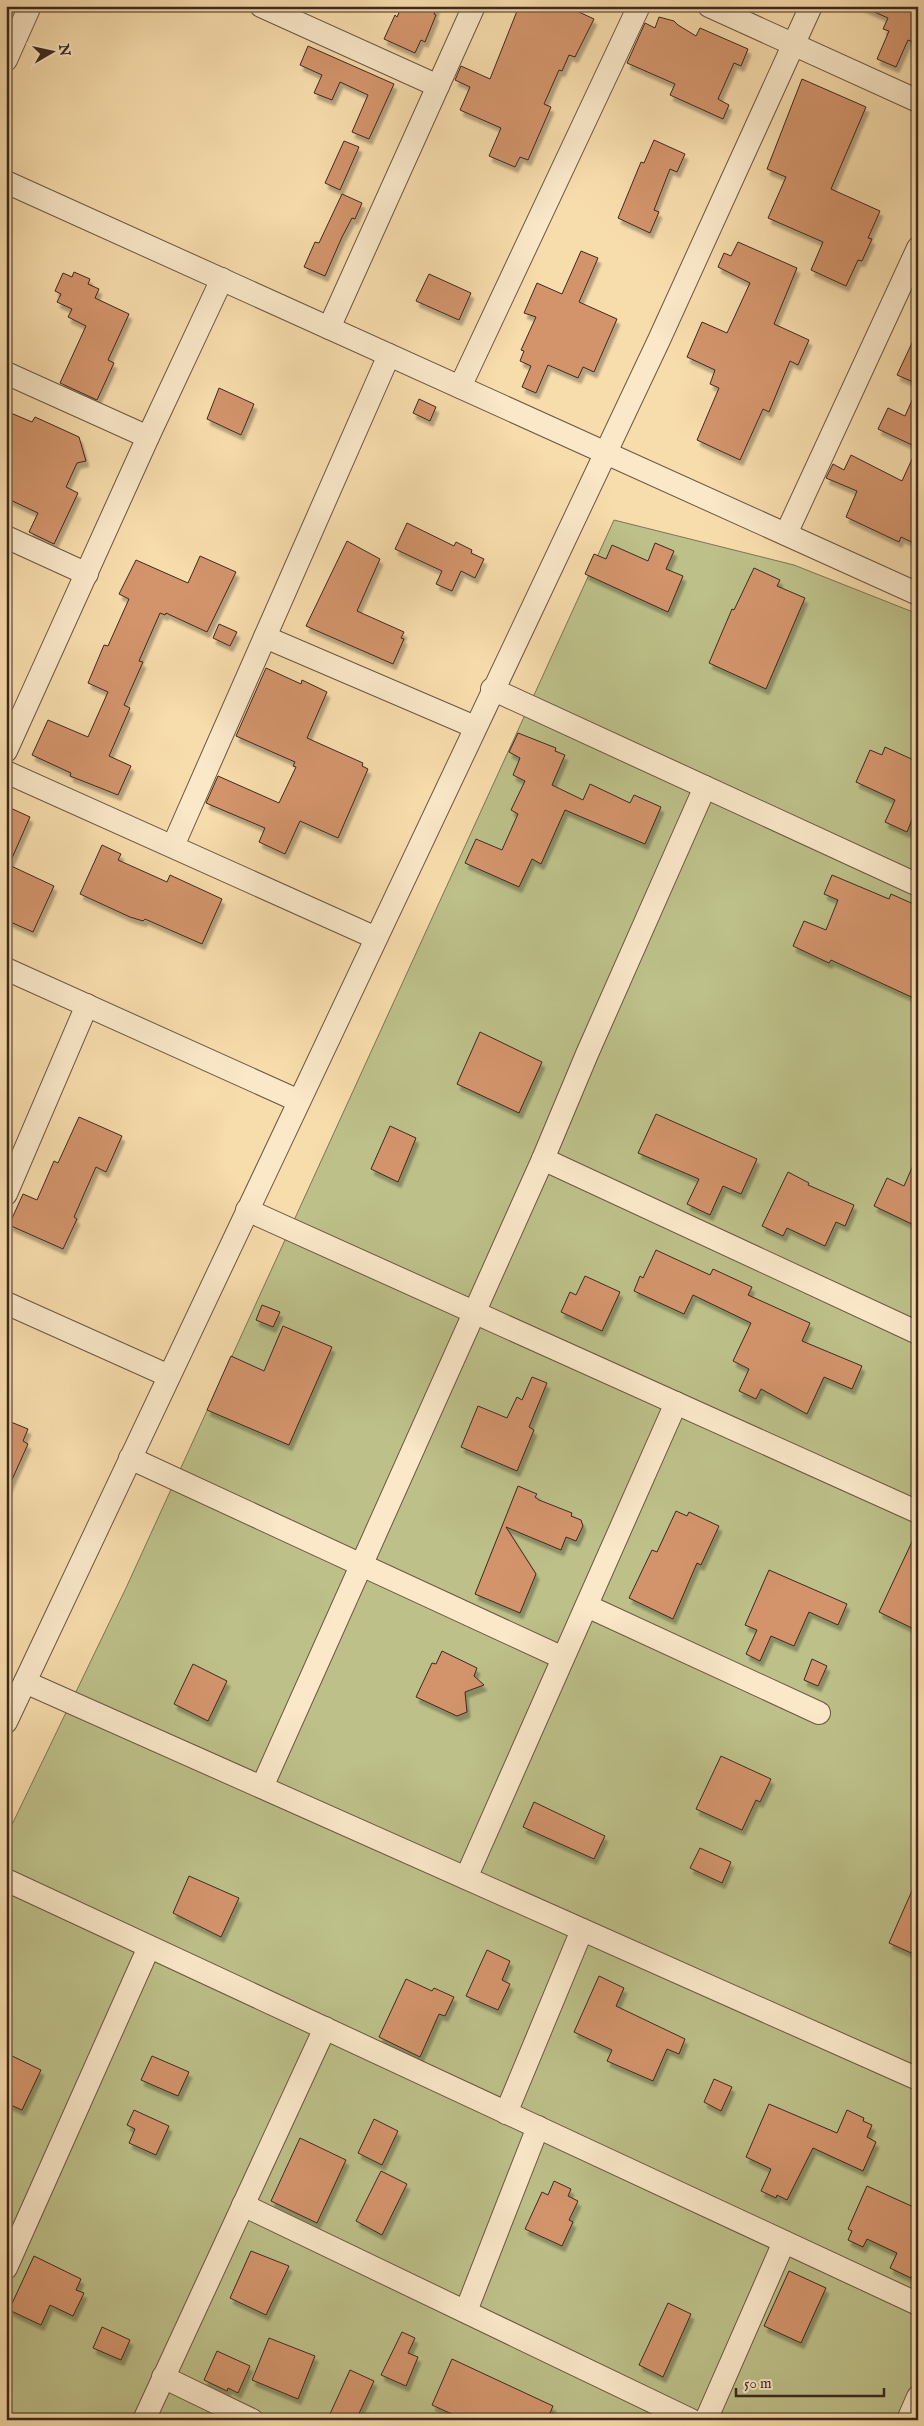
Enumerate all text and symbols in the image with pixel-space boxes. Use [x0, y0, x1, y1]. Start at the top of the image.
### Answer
north arrow [28, 28, 78, 78]
text: N [54, 42, 74, 58]
scale bar [736, 2366, 884, 2398]
text: 50 m [744, 2374, 772, 2393]

